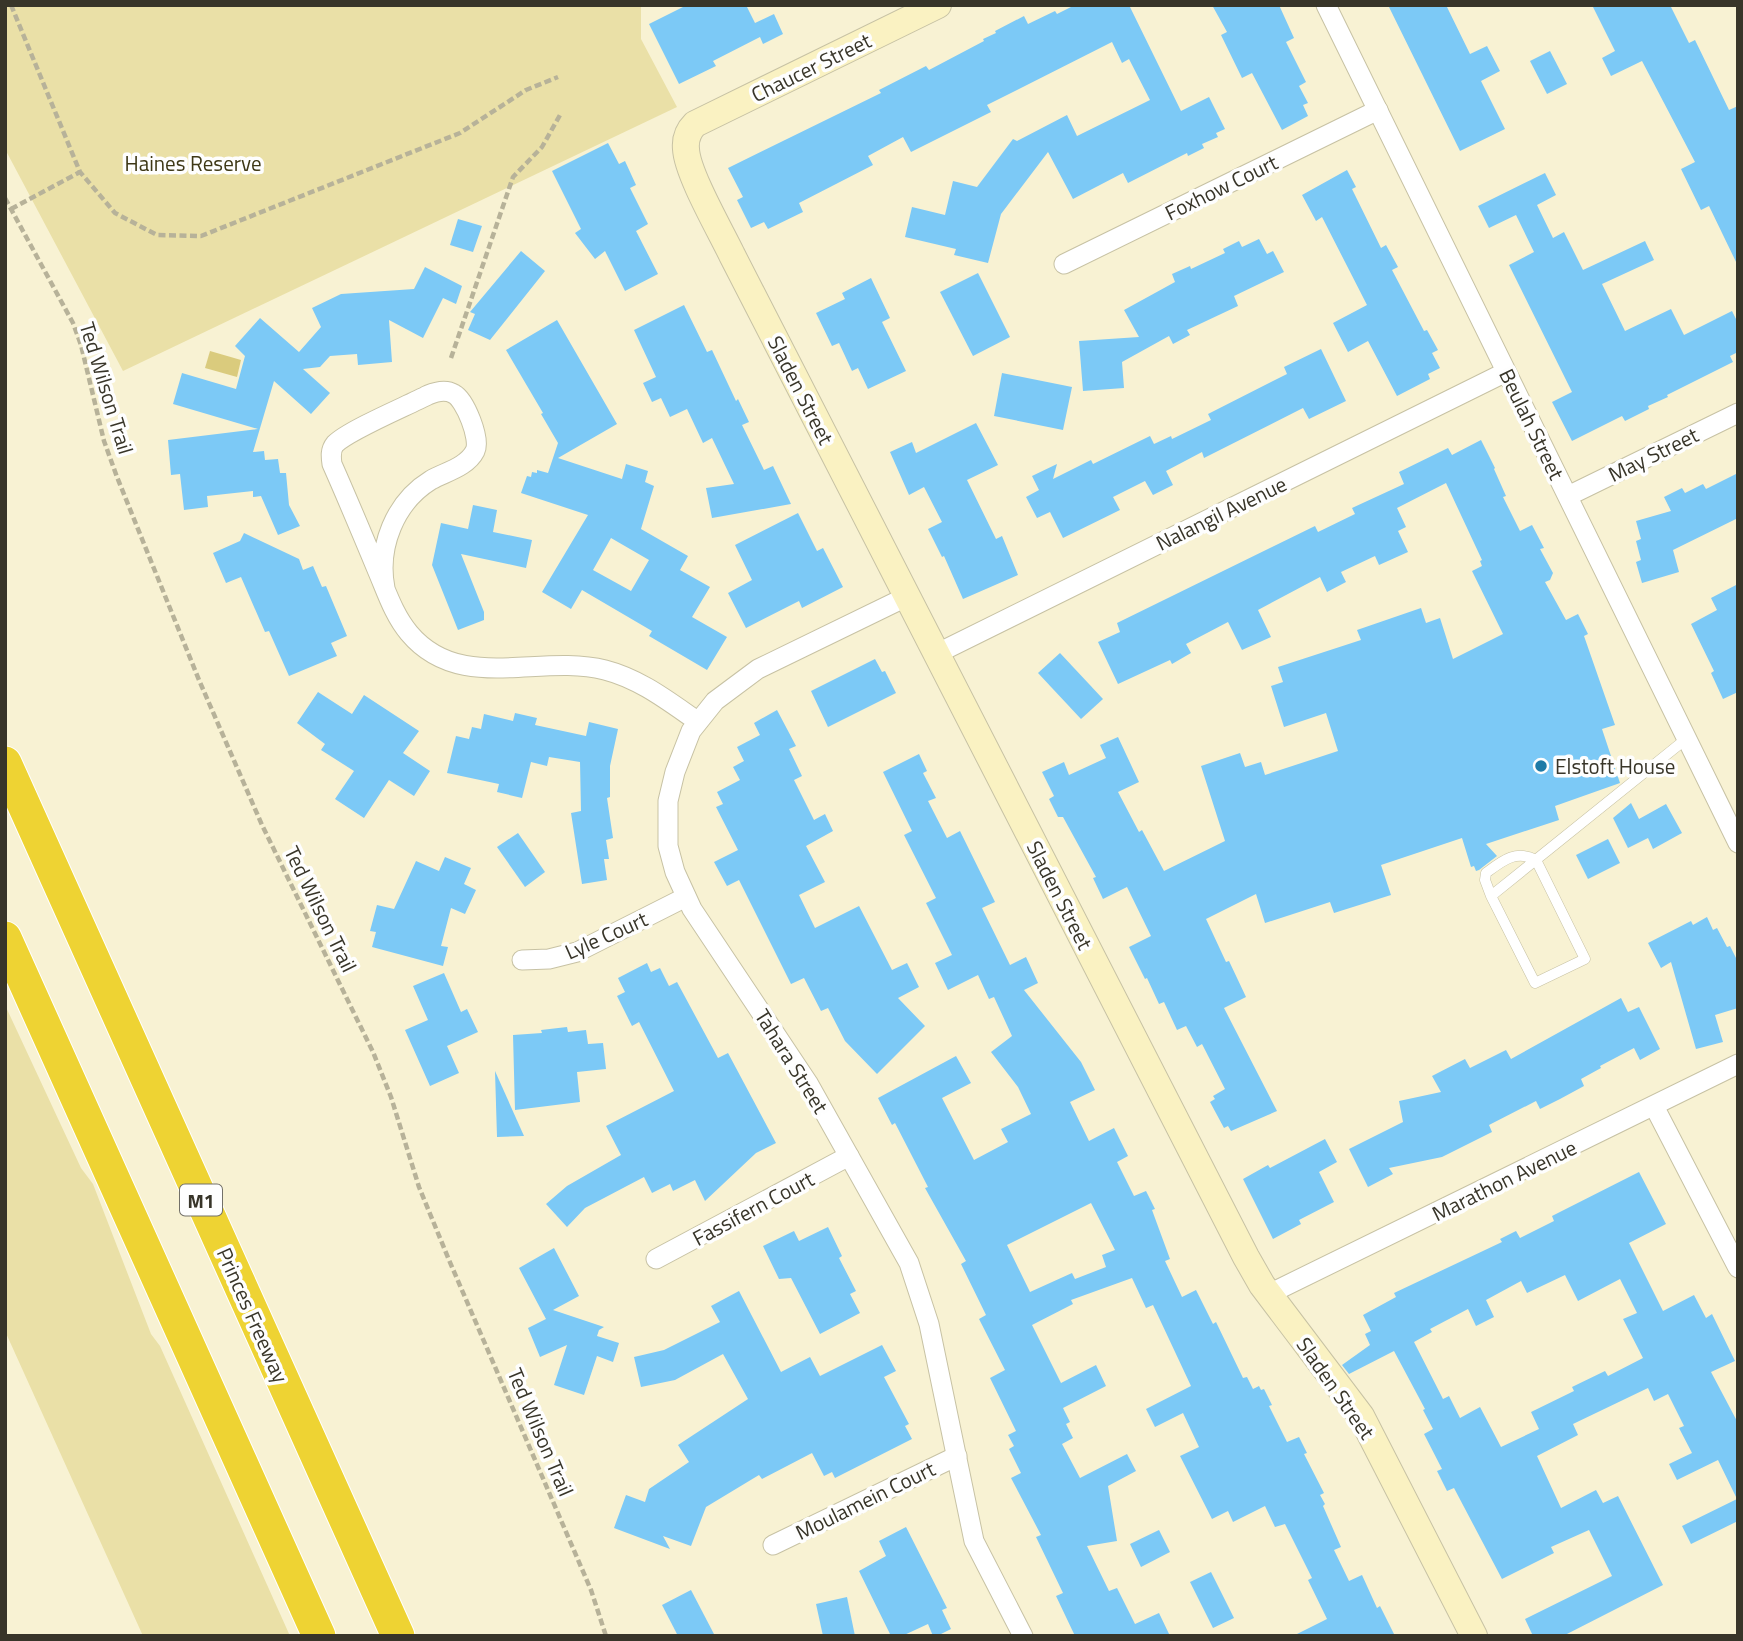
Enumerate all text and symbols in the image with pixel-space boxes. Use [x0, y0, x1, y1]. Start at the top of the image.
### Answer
street label: Chaucer Street [746, 24, 877, 110]
street label: Foxhow Court [1159, 146, 1283, 228]
park label: Haines Reserve [124, 147, 262, 179]
street label: Ted Wilson Trail [72, 318, 142, 458]
street label: Sladen Street [760, 330, 842, 451]
street label: Beulah Street [1491, 363, 1573, 486]
street label: May Street [1602, 418, 1704, 490]
street label: Nalangil Avenue [1150, 468, 1292, 558]
place label: Elstoft House [1555, 750, 1675, 782]
marker: Elstoft House [1533, 758, 1549, 774]
street label: Sladen Street [1019, 835, 1101, 956]
street label: Ted Wilson Trail [277, 841, 365, 977]
street label: Lyle Court [560, 902, 653, 967]
street label: Tahara Street [747, 1002, 837, 1120]
street label: Marathon Avenue [1426, 1131, 1582, 1229]
street label: Fassifern Court [686, 1162, 820, 1253]
road number: M1 [180, 1184, 222, 1216]
street label: Princes Freeway [209, 1242, 297, 1388]
street label: Sladen Street [1289, 1330, 1383, 1446]
street label: Ted Wilson Trail [500, 1363, 582, 1501]
street label: Moulamein Court [790, 1452, 941, 1548]

